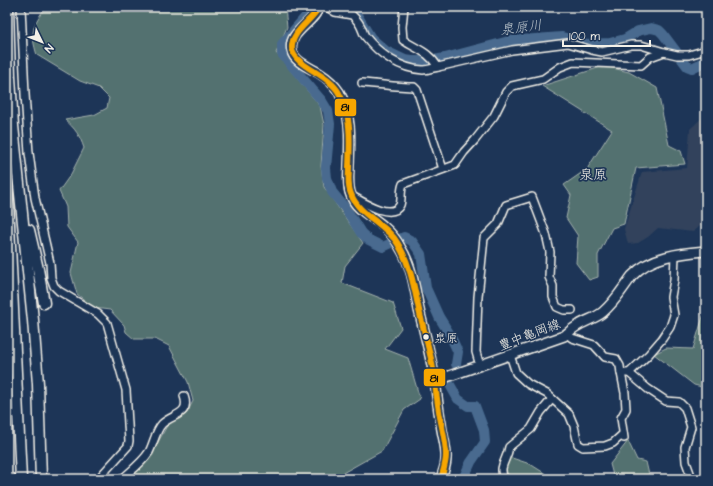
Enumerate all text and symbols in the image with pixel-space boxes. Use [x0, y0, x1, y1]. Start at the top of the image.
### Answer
water label: 泉原川 [499, 16, 543, 40]
north arrow [22, 22, 62, 62]
scale bar [563, 22, 650, 48]
text: 100 m [569, 28, 600, 45]
text: N [41, 41, 57, 56]
line badge: 81 [334, 98, 357, 117]
text: 81 [341, 100, 350, 115]
district label: 泉原 [579, 165, 607, 185]
street label: 豊中亀岡線 [496, 315, 564, 355]
place label: 泉原 [434, 330, 458, 347]
marker: 泉原 [421, 332, 431, 342]
line badge: 81 [423, 368, 446, 387]
text: 81 [430, 371, 439, 386]

